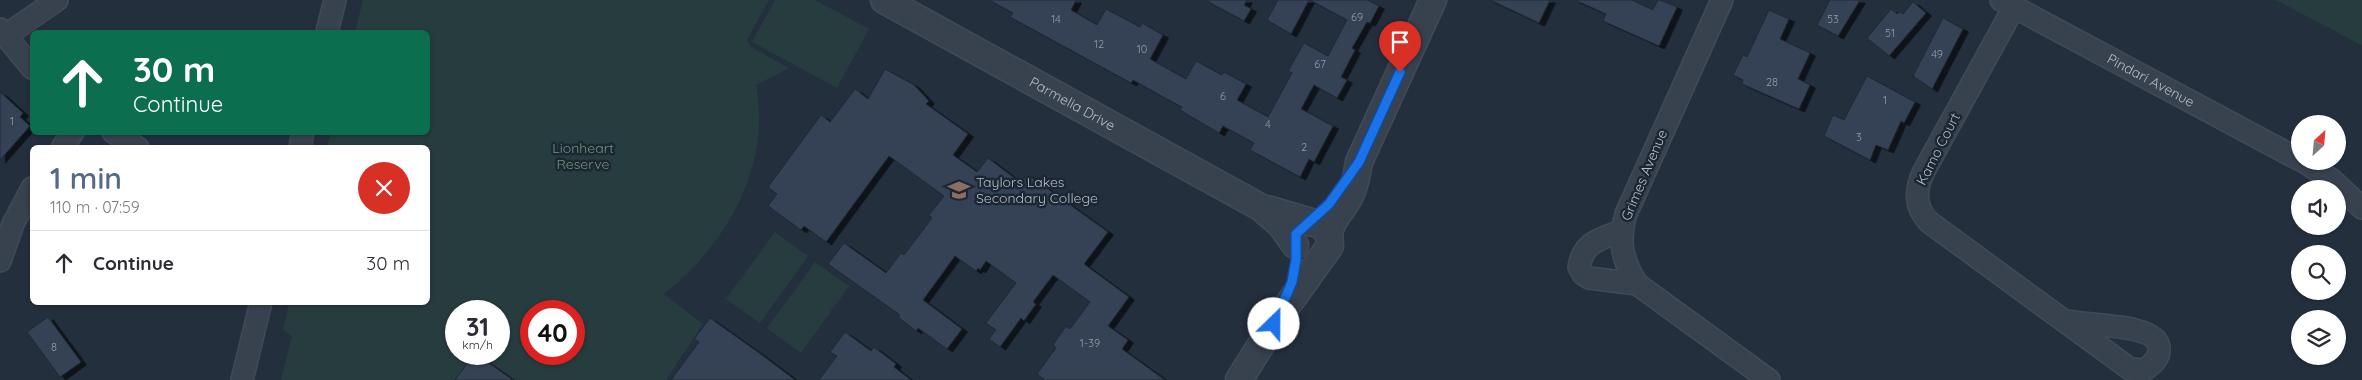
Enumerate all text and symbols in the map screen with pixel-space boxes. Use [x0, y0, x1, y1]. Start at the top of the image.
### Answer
house number: 69 [1351, 10, 1363, 24]
house number: 14 [1051, 12, 1061, 26]
house number: 53 [1827, 12, 1839, 26]
pin [1379, 21, 1421, 72]
house number: 51 [1885, 26, 1895, 40]
icon: arrive [1386, 28, 1414, 56]
house number: 12 [1094, 37, 1104, 51]
house number: 10 [1137, 42, 1147, 56]
text: 30 m [133, 47, 215, 91]
house number: 49 [1931, 47, 1943, 61]
street label: Pindari Avenue [2104, 49, 2198, 111]
icon: ahead [50, 50, 115, 115]
house number: 67 [1314, 57, 1326, 71]
street label: Parmelia Drive [1026, 73, 1118, 135]
house number: 28 [1766, 75, 1778, 89]
house number: 6 [1220, 89, 1226, 103]
text: Continue [133, 90, 223, 118]
house number: 1 [1883, 93, 1887, 107]
street label: Kamo Court [1912, 110, 1964, 188]
house number: 1 [10, 114, 14, 128]
north arrow [2291, 115, 2346, 170]
map controls [2291, 115, 2346, 365]
house number: 4 [1265, 117, 1271, 131]
street label: Grimes Avenue [1617, 127, 1671, 223]
house number: 3 [1856, 130, 1862, 144]
park label: Lionheart Reserve [552, 139, 614, 173]
house number: 2 [1301, 140, 1307, 154]
text: 1 min [50, 159, 122, 197]
button: close [358, 162, 410, 214]
place label: Taylors Lakes Secondary College [976, 173, 1098, 207]
school or university icon: Taylors Lakes Secondary College [946, 177, 972, 203]
button: sound [2291, 180, 2346, 235]
text: 110 m · 07:59 [50, 197, 140, 217]
button: search [2291, 245, 2346, 300]
icon: ahead [50, 249, 78, 277]
text: Continue [93, 251, 174, 275]
text: 30 m [366, 251, 410, 275]
position arrow [1247, 297, 1299, 349]
speed limit sign: 40 [520, 300, 585, 365]
button: layers [2291, 310, 2346, 365]
text: 31 [466, 311, 489, 342]
house number: 1-39 [1080, 336, 1100, 350]
text: km/h [462, 337, 493, 352]
house number: 8 [51, 340, 57, 354]

